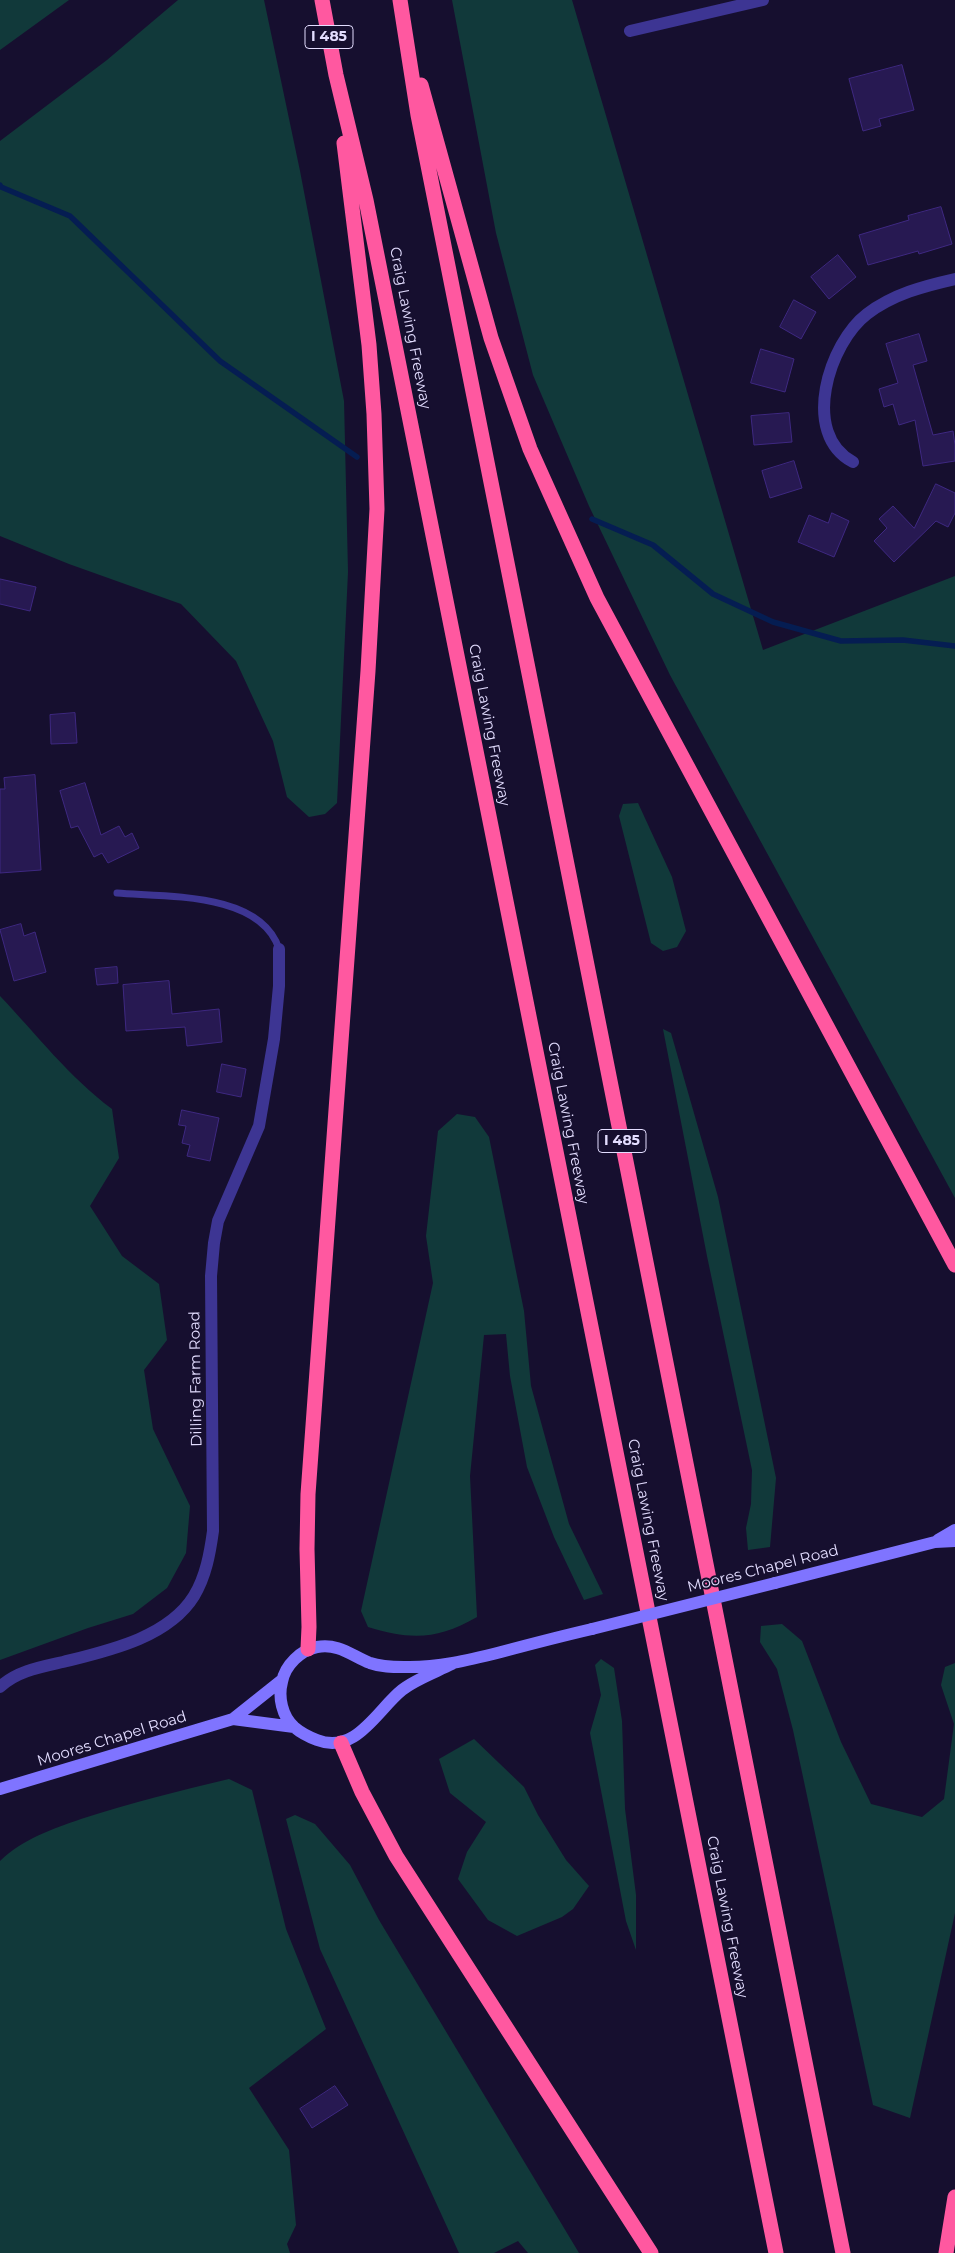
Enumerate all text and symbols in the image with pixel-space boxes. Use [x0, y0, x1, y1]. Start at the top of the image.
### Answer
road number: I 485 [305, 26, 353, 48]
street label: Craig Lawing Freeway [385, 245, 435, 411]
street label: Craig Lawing Freeway [464, 642, 514, 808]
street label: Craig Lawing Freeway [543, 1040, 593, 1206]
road number: I 485 [598, 1130, 646, 1152]
street label: Dilling Farm Road [186, 1311, 206, 1447]
street label: Craig Lawing Freeway [623, 1437, 673, 1603]
street label: Moores Chapel Road [685, 1541, 841, 1597]
street label: Moores Chapel Road [35, 1708, 189, 1770]
street label: Craig Lawing Freeway [702, 1834, 752, 2000]

